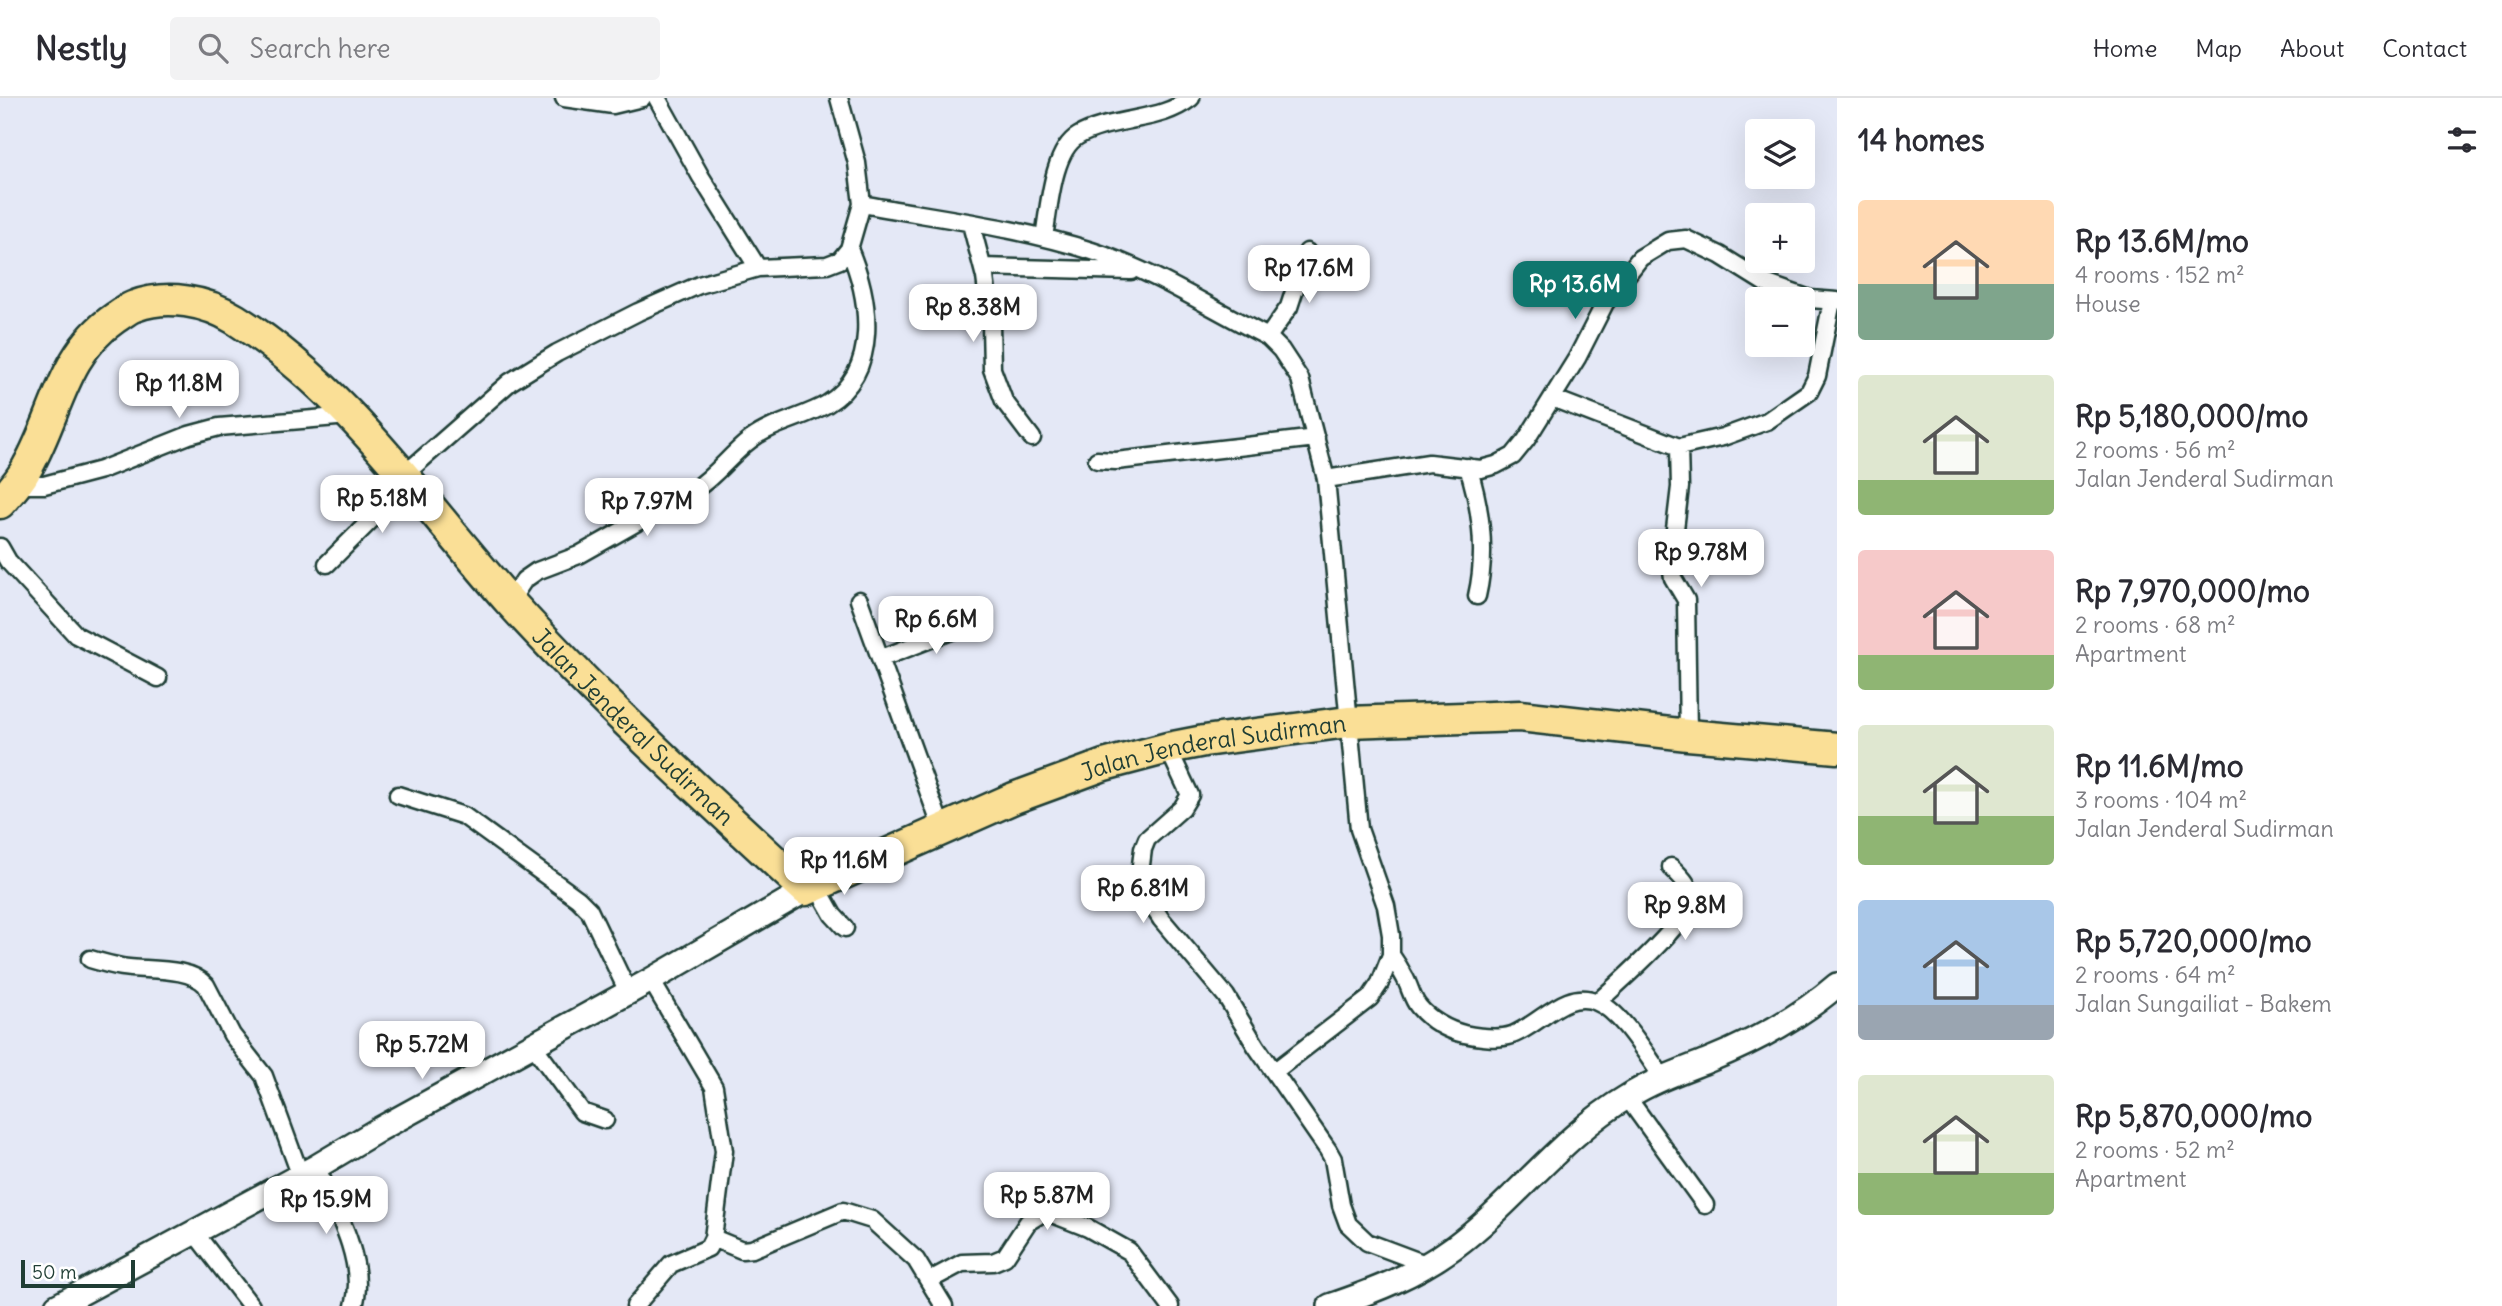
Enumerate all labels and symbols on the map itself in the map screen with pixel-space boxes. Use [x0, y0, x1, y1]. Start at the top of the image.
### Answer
pin: Rp 17.6M [1237, 246, 1381, 305]
pin: Rp 13.6M [1503, 262, 1647, 321]
pin: Rp 8.38M [901, 285, 1045, 344]
pin: Rp 11.8M [107, 360, 251, 420]
pin: Rp 5.18M [310, 476, 454, 535]
pin: Rp 7.97M [575, 478, 719, 538]
pin: Rp 9.78M [1629, 530, 1773, 589]
pin: Rp 6.6M [871, 596, 1001, 656]
street label: Jalan Jenderal Sudirman [526, 621, 741, 831]
street label: Jalan Jenderal Sudirman [1076, 707, 1348, 787]
pin: Rp 11.6M [772, 838, 916, 897]
pin: Rp 6.81M [1071, 866, 1215, 925]
pin: Rp 9.8M [1620, 882, 1750, 942]
pin: Rp 5.72M [350, 1021, 494, 1081]
pin: Rp 5.87M [975, 1172, 1119, 1232]
pin: Rp 15.9M [254, 1176, 398, 1236]
scale bar [21, 1257, 135, 1289]

